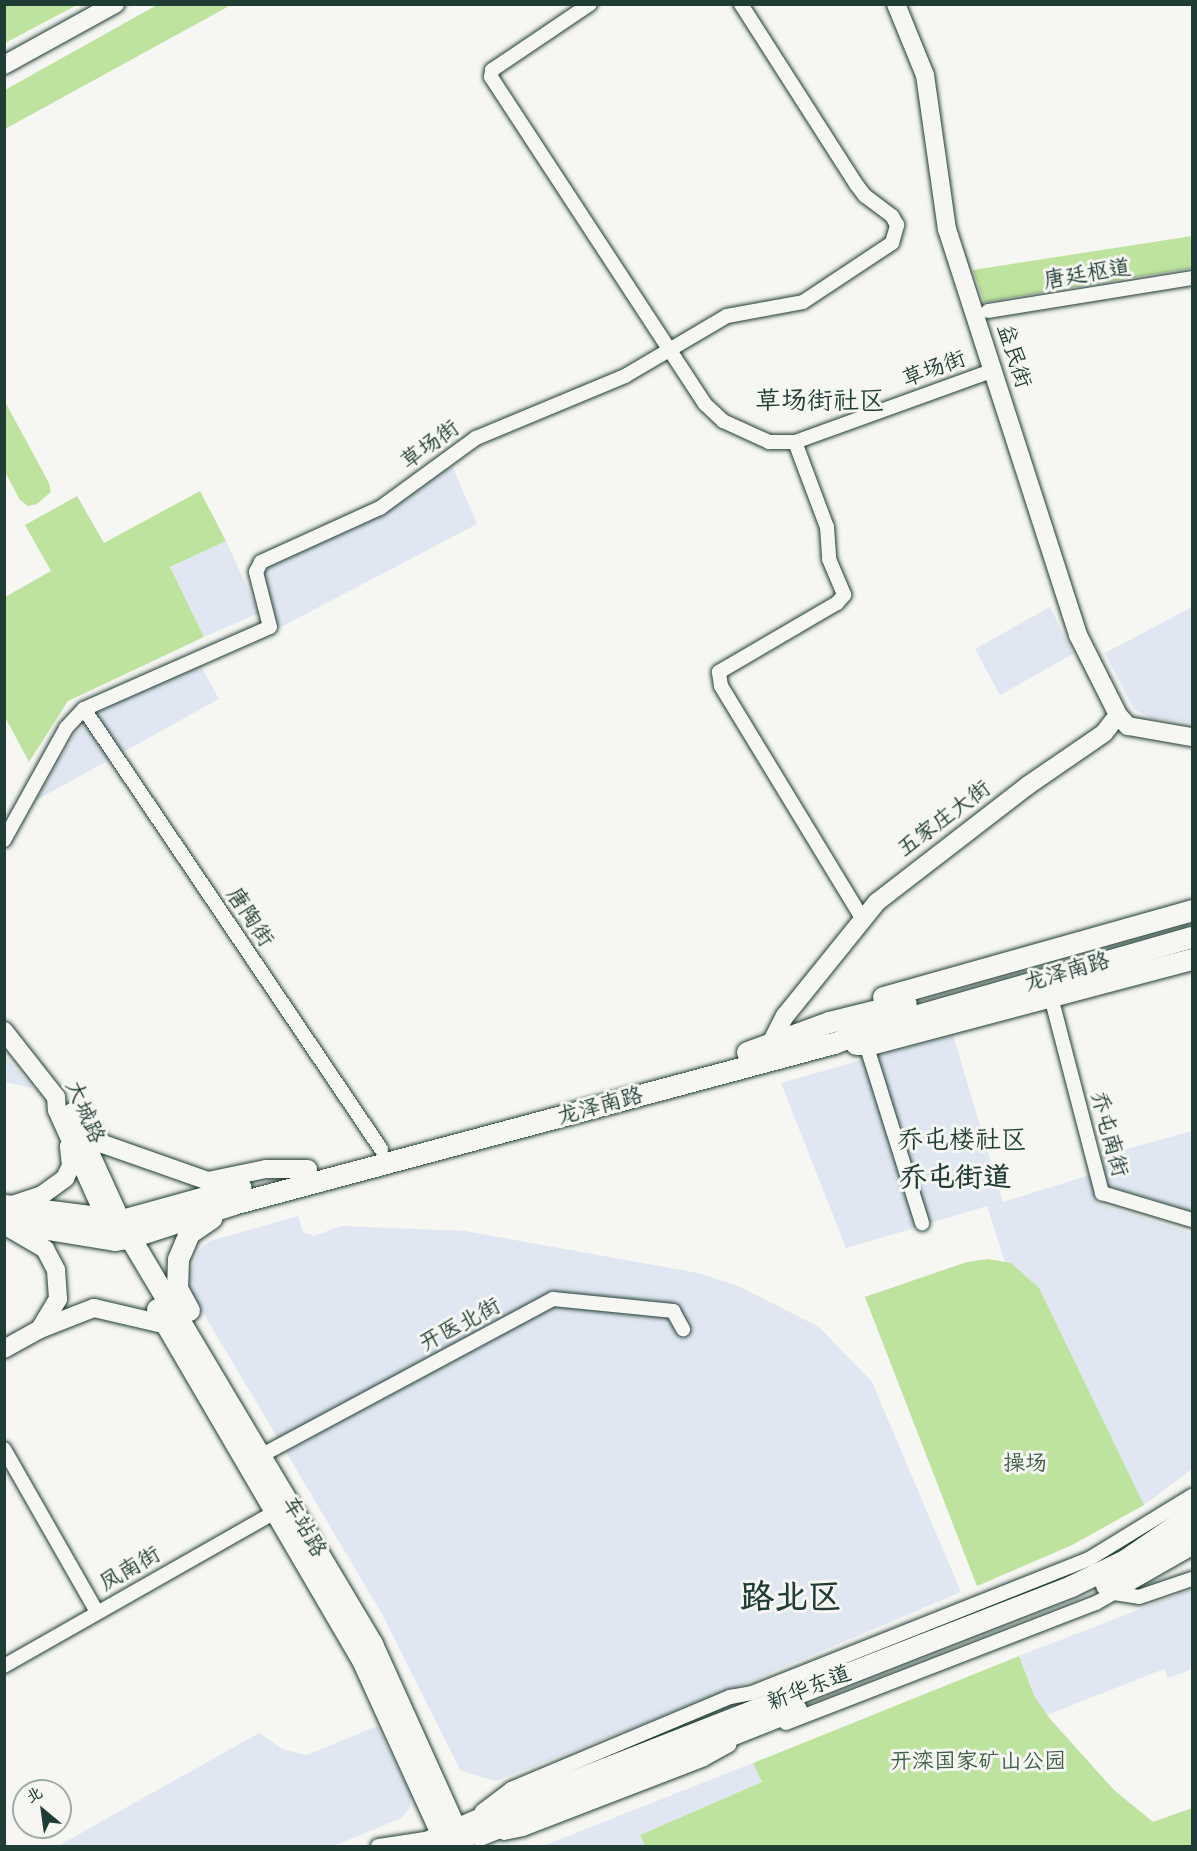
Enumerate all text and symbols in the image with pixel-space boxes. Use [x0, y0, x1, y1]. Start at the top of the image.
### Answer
street label: 唐廷枢道 [1041, 254, 1133, 294]
street label: 益民街 [991, 321, 1037, 391]
street label: 草场街 [898, 345, 970, 393]
district label: 草场街社区 [755, 386, 885, 418]
street label: 草场街 [396, 415, 464, 475]
street label: 五家庄大街 [892, 775, 996, 863]
street label: 唐陶街 [221, 882, 279, 952]
street label: 龙泽南路 [1021, 947, 1113, 997]
street label: 大城路 [60, 1076, 110, 1148]
street label: 龙泽南路 [554, 1082, 646, 1130]
street label: 乔屯南街 [1085, 1088, 1133, 1180]
district label: 乔屯楼社区 [897, 1125, 1027, 1157]
district label: 乔屯街道 [899, 1161, 1011, 1195]
street label: 开医北街 [415, 1293, 505, 1357]
park label: 操场 [1003, 1451, 1047, 1477]
street label: 车站路 [276, 1492, 332, 1562]
street label: 凤南街 [95, 1541, 165, 1597]
district label: 路北区 [740, 1579, 842, 1619]
street label: 新华东道 [763, 1660, 855, 1716]
park label: 开滦国家矿山公园 [890, 1749, 1066, 1775]
north arrow [12, 1779, 72, 1839]
text: 北 [22, 1782, 47, 1809]

